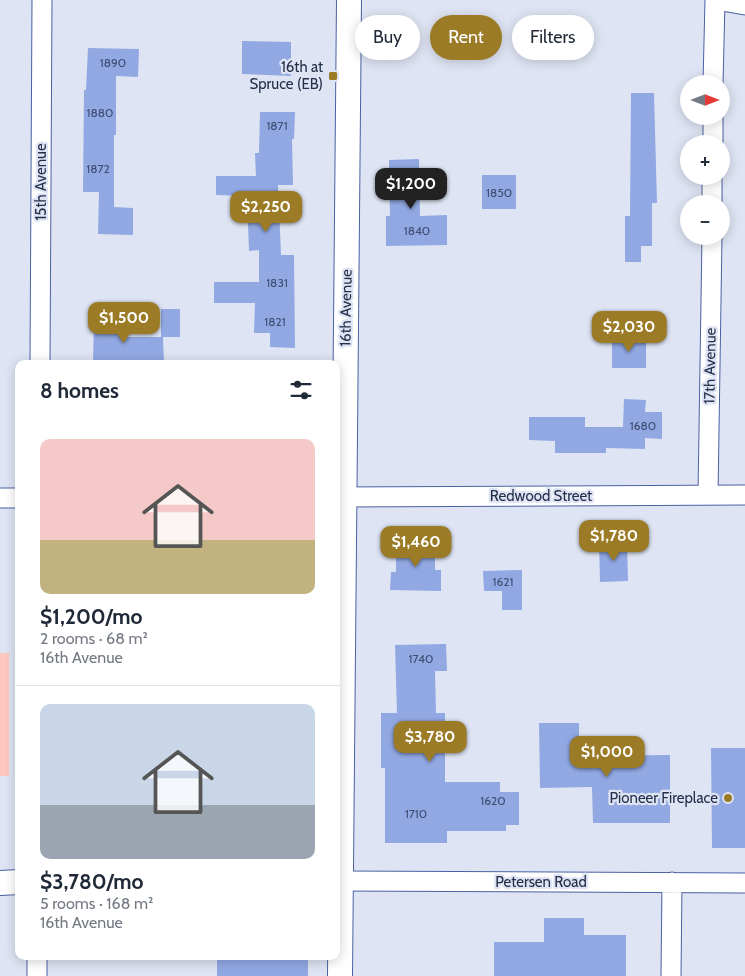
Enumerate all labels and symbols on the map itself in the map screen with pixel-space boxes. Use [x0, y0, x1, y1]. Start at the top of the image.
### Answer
house number: 1890 [100, 55, 126, 70]
place label: 16th at Spruce (EB) [250, 58, 323, 93]
marker: 16th at Spruce (EB) [327, 70, 339, 82]
north arrow [680, 75, 730, 125]
house number: 1880 [87, 105, 113, 120]
house number: 1871 [266, 118, 288, 133]
street label: 15th Avenue [32, 143, 50, 221]
house number: 1872 [86, 161, 110, 176]
pin: $1,200 [370, 168, 452, 210]
house number: 1850 [486, 185, 512, 200]
pin: $2,250 [225, 190, 307, 233]
house number: 1840 [404, 223, 430, 238]
street label: 16th Avenue [336, 269, 356, 347]
house number: 1831 [266, 275, 288, 290]
pin: $1,500 [83, 302, 165, 344]
pin: $2,030 [588, 310, 670, 353]
house number: 1821 [264, 314, 286, 329]
street label: 17th Avenue [700, 327, 720, 404]
house number: 1680 [630, 418, 656, 433]
street label: Redwood Street [490, 487, 592, 505]
pin: $1,780 [573, 520, 655, 562]
pin: $1,460 [375, 526, 457, 568]
house number: 1621 [493, 574, 513, 589]
house number: 1740 [409, 651, 433, 666]
pin: $3,780 [389, 720, 471, 763]
pin: $1,000 [566, 736, 648, 778]
place label: Pioneer Fireplace [610, 789, 718, 807]
marker: Pioneer Fireplace [722, 792, 734, 804]
house number: 1620 [480, 793, 506, 808]
house number: 1710 [405, 806, 427, 821]
street label: Petersen Road [495, 873, 587, 891]

